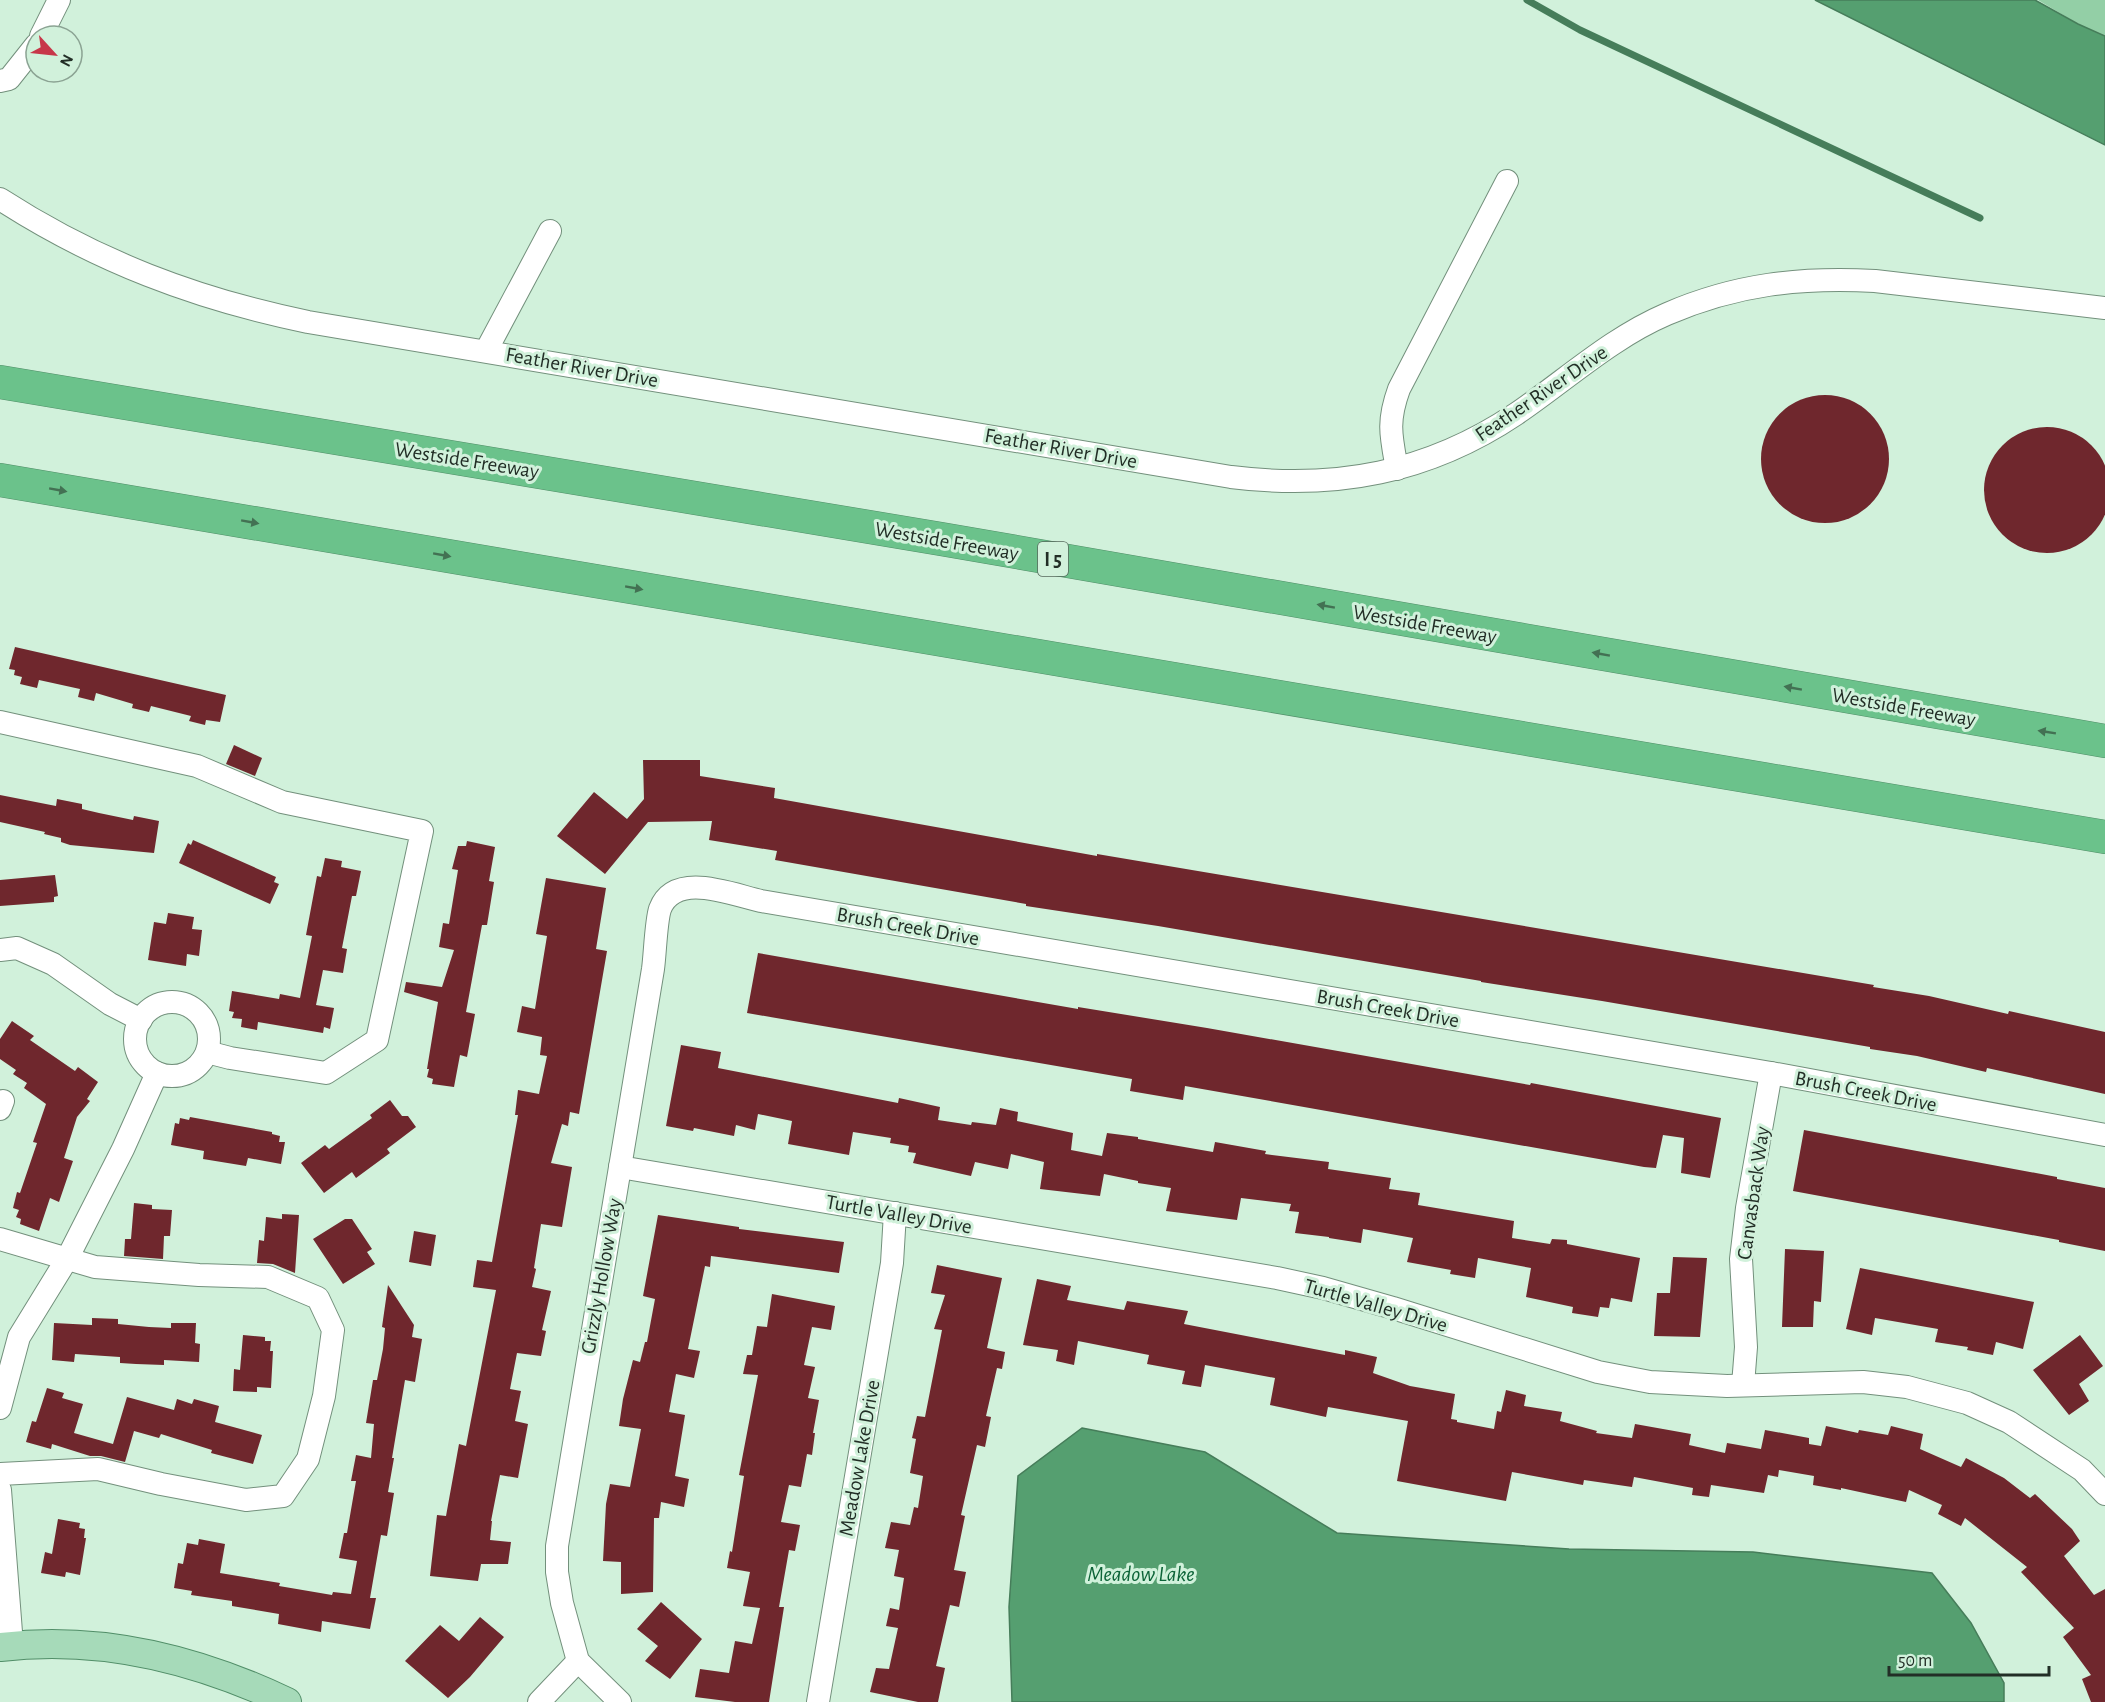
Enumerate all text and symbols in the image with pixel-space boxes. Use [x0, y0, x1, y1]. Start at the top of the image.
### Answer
north arrow [24, 24, 84, 84]
text: N [57, 52, 76, 69]
street label: Feather River Drive [1471, 342, 1611, 445]
street label: Feather River Drive [504, 344, 660, 391]
street label: Feather River Drive [983, 425, 1139, 472]
street label: Westside Freeway [393, 439, 540, 482]
one-way arrow [48, 486, 67, 495]
one-way arrow [241, 518, 260, 527]
street label: Westside Freeway [873, 519, 1020, 564]
road number: I 5 [1038, 542, 1068, 576]
one-way arrow [433, 551, 452, 560]
one-way arrow [625, 583, 644, 592]
one-way arrow [1316, 602, 1335, 611]
street label: Westside Freeway [1351, 602, 1498, 647]
one-way arrow [1591, 650, 1610, 659]
one-way arrow [1783, 683, 1802, 692]
street label: Westside Freeway [1830, 685, 1977, 730]
one-way arrow [2038, 727, 2057, 736]
street label: Brush Creek Drive [835, 904, 981, 949]
street label: Brush Creek Drive [1315, 986, 1461, 1031]
street label: Brush Creek Drive [1793, 1067, 1939, 1116]
street label: Canvasback Way [1734, 1125, 1773, 1261]
street label: Turtle Valley Drive [824, 1191, 973, 1238]
street label: Grizzly Hollow Way [578, 1197, 625, 1355]
street label: Turtle Valley Drive [1302, 1275, 1450, 1336]
street label: Meadow Lake Drive [835, 1378, 884, 1538]
water label: Meadow Lake [1087, 1563, 1195, 1585]
scale bar [1889, 1639, 2050, 1677]
text: 50 m [1898, 1652, 1932, 1670]

